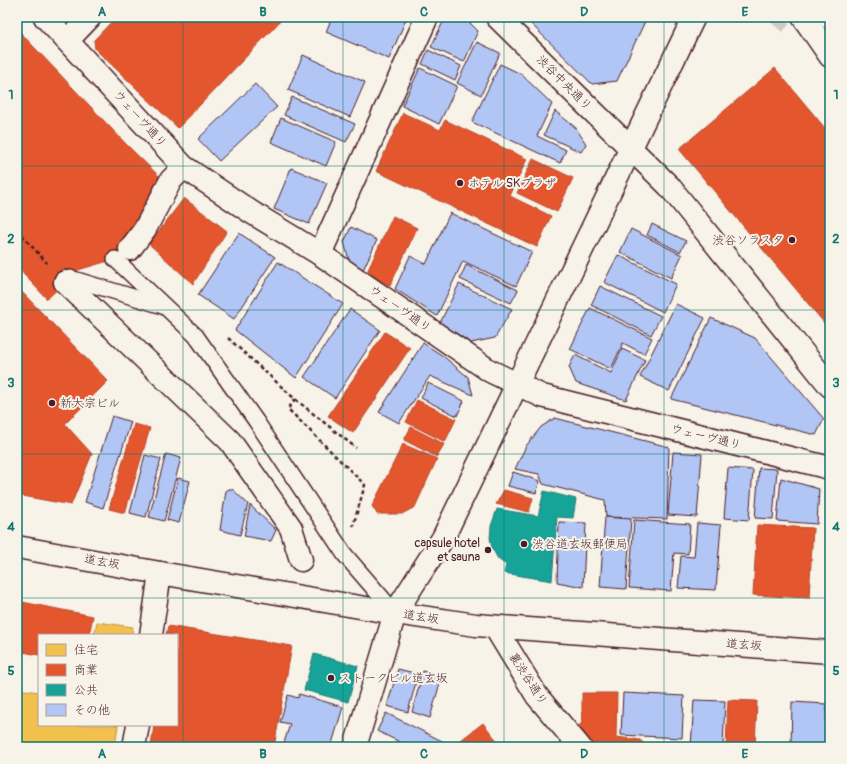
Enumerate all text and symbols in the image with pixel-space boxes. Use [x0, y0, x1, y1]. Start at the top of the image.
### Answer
text: A [98, 4, 107, 20]
text: B [259, 4, 267, 20]
text: C [420, 4, 428, 20]
text: D [580, 4, 588, 20]
text: E [742, 4, 749, 20]
street label: 渋谷中央通り [533, 52, 595, 114]
text: 1 [8, 87, 14, 103]
street label: ウェーヴ通り [110, 87, 170, 151]
text: 1 [833, 87, 839, 103]
place label: ホテル SKプラザ [468, 176, 556, 191]
marker: ホテル SKプラザ [455, 178, 465, 188]
text: 2 [7, 231, 15, 247]
text: 2 [832, 231, 840, 247]
place label: 渋谷ソラスタ [712, 233, 784, 248]
marker: 渋谷ソラスタ [787, 235, 797, 245]
street label: ウェーヴ通り [366, 282, 434, 336]
text: 3 [7, 375, 15, 391]
text: 3 [832, 375, 840, 391]
place label: 新大宗ビル [60, 396, 120, 411]
marker: 新大宗ビル [47, 398, 57, 408]
street label: ウェーヴ通り [669, 421, 743, 453]
text: 4 [7, 519, 15, 535]
text: 4 [832, 519, 840, 535]
place label: capsule hotel et sauna [414, 536, 480, 565]
place label: 渋谷道玄坂郵便局 [532, 537, 628, 552]
marker: 渋谷道玄坂郵便局 [519, 539, 529, 549]
marker: capsule hotel et sauna [483, 545, 493, 555]
street label: 道玄坂 [83, 551, 121, 573]
street label: 道玄坂 [402, 607, 440, 627]
legend [38, 634, 178, 726]
street label: 道玄坂 [726, 636, 762, 654]
text: 住宅 [74, 643, 98, 658]
street label: 裏渋谷通り [505, 650, 551, 708]
text: 5 [7, 663, 15, 679]
text: 商業 [74, 663, 98, 678]
text: 5 [832, 663, 840, 679]
place label: ストークビル道玄坂 [339, 671, 448, 686]
marker: ストークビル道玄坂 [326, 673, 336, 683]
text: 公共 [74, 683, 98, 698]
text: その他 [74, 703, 110, 718]
text: A [98, 746, 107, 762]
text: B [259, 746, 267, 762]
text: C [420, 746, 428, 762]
text: D [580, 746, 588, 762]
text: E [742, 746, 749, 762]

